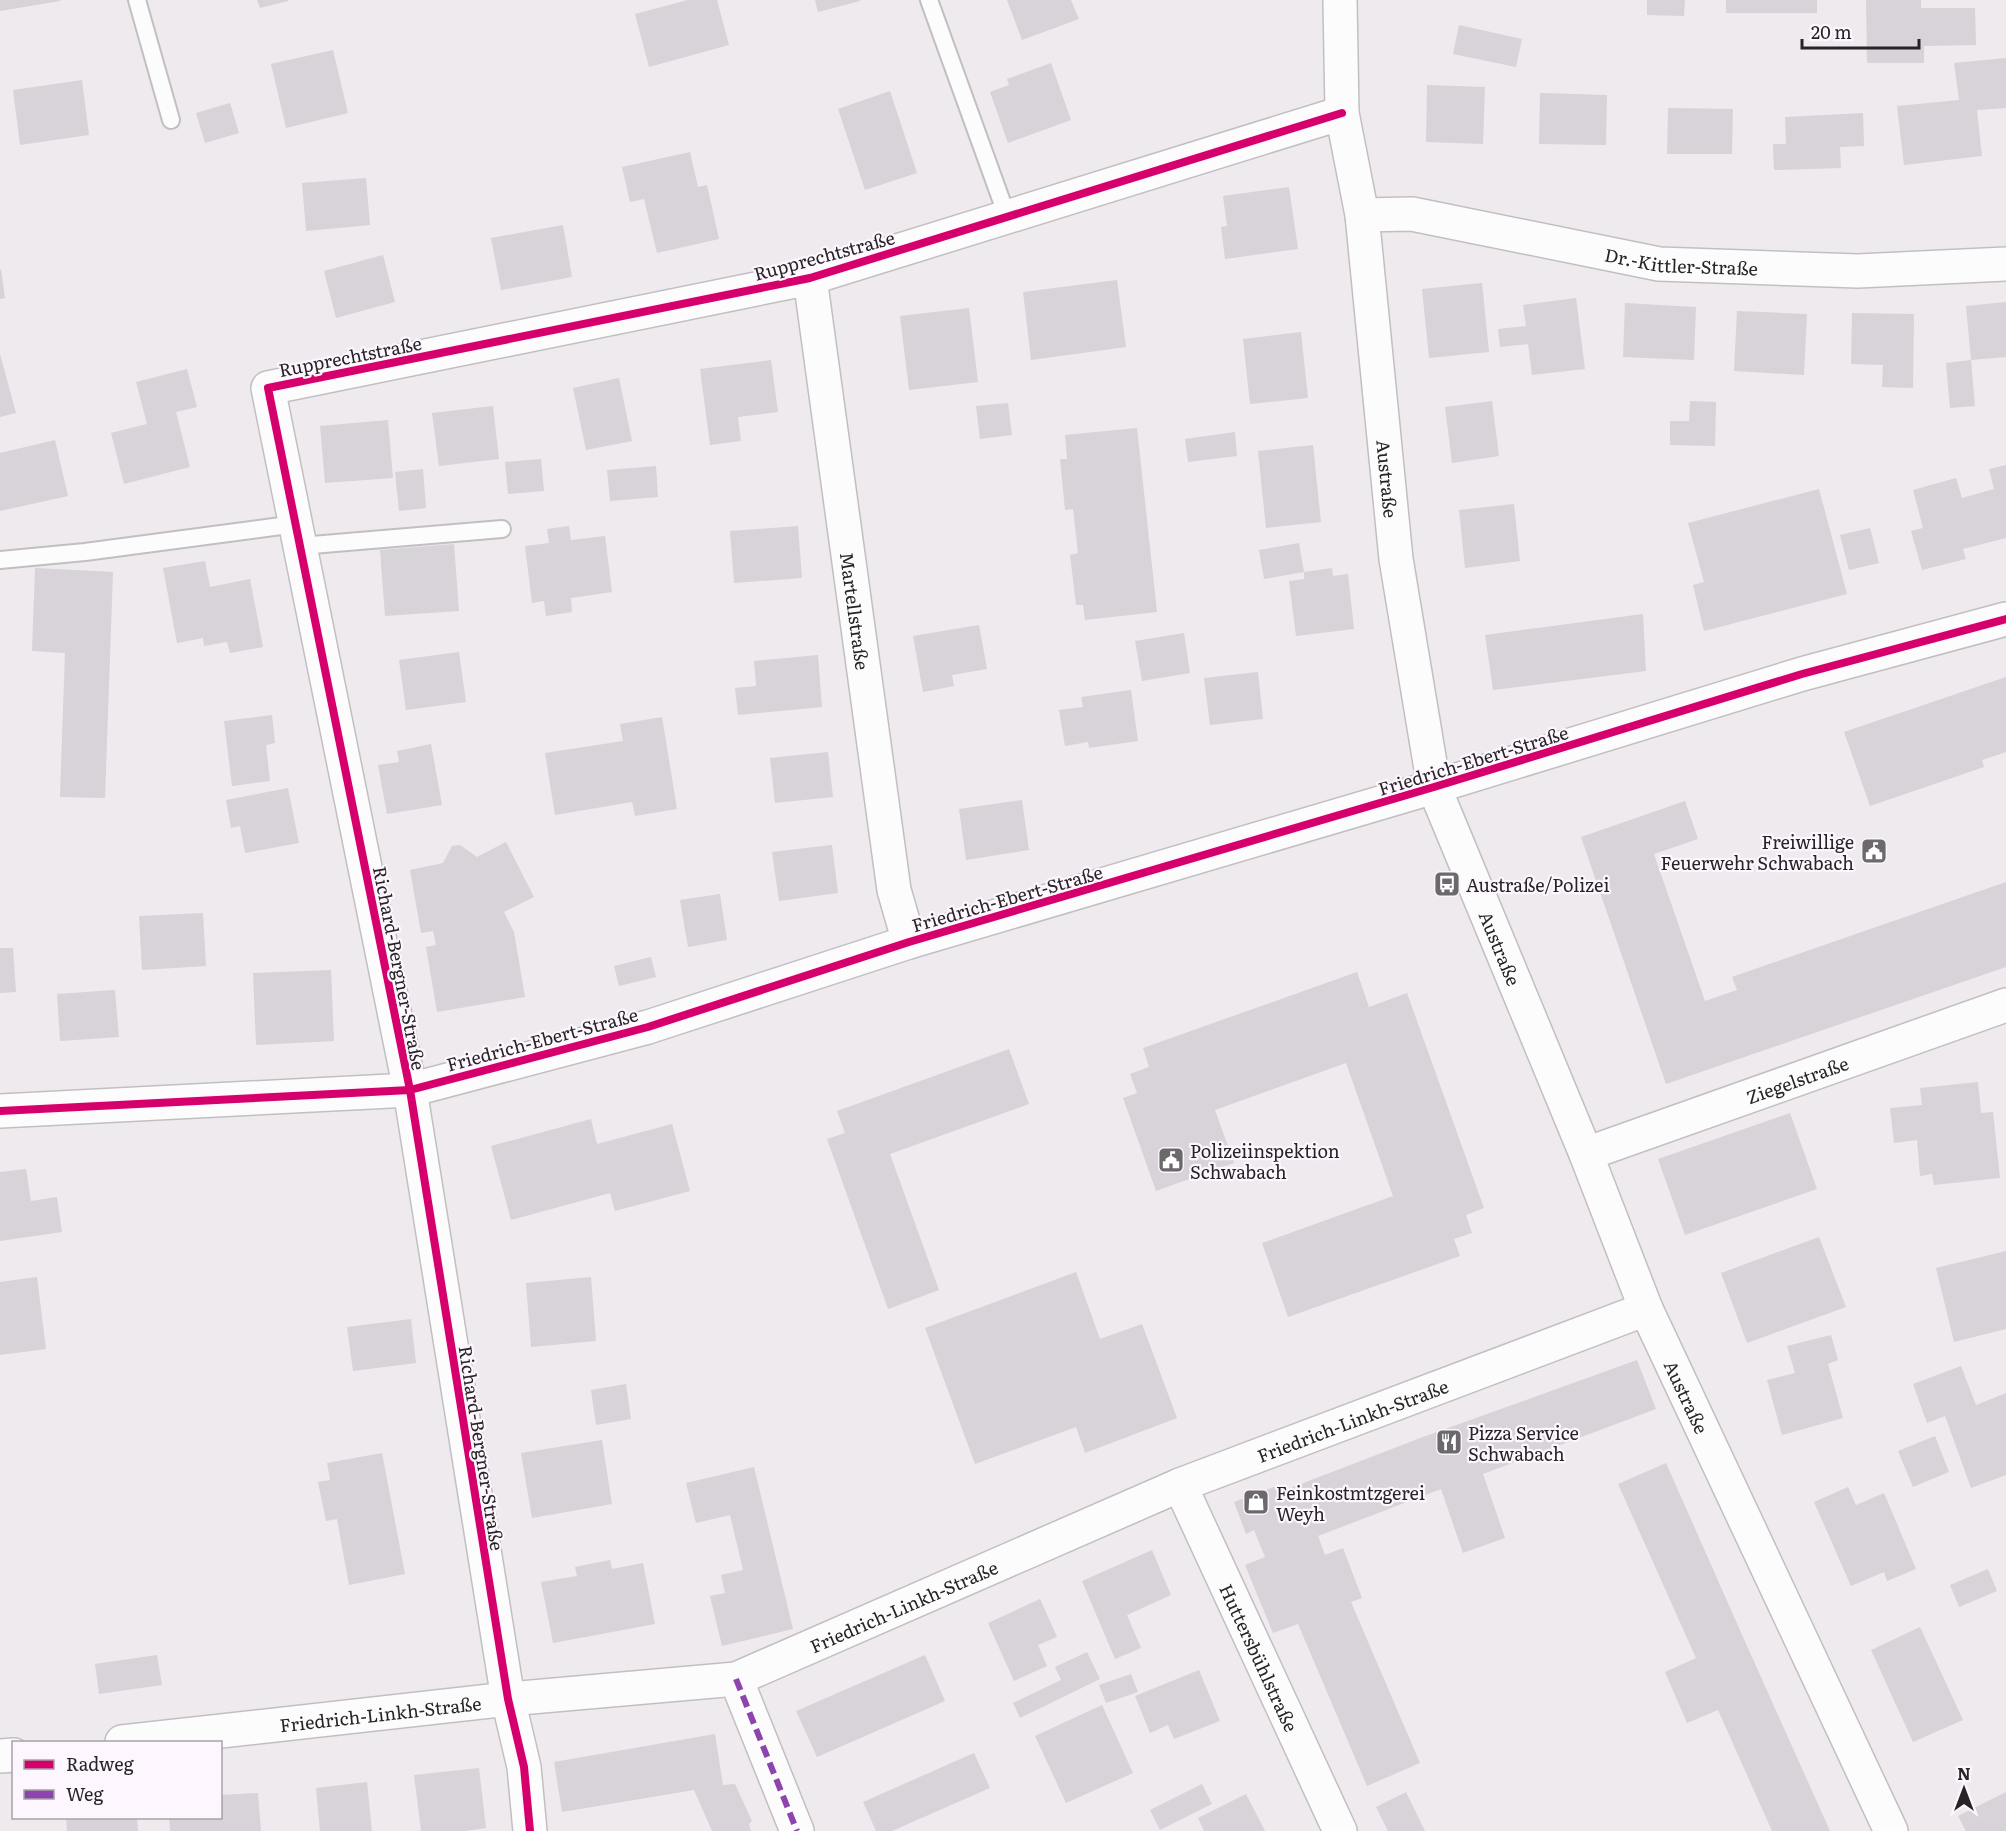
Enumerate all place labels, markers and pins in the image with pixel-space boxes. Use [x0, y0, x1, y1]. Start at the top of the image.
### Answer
place label: Freiwillige Feuerwehr Schwabach [1661, 828, 1854, 876]
public building icon: Freiwillige Feuerwehr Schwabach [1859, 836, 1889, 866]
bus stop icon: Austraße/Polizei [1432, 869, 1462, 899]
place label: Austraße/Polizei [1466, 871, 1609, 898]
place label: Polizeiinspektion Schwabach [1190, 1137, 1340, 1185]
public building icon: Polizeiinspektion Schwabach [1156, 1145, 1186, 1175]
place label: Pizza Service Schwabach [1468, 1419, 1579, 1467]
restaurant icon: Pizza Service Schwabach [1434, 1427, 1464, 1457]
place label: Feinkostmtzgerei Weyh [1276, 1479, 1425, 1527]
shop icon: Feinkostmtzgerei Weyh [1241, 1487, 1271, 1517]

